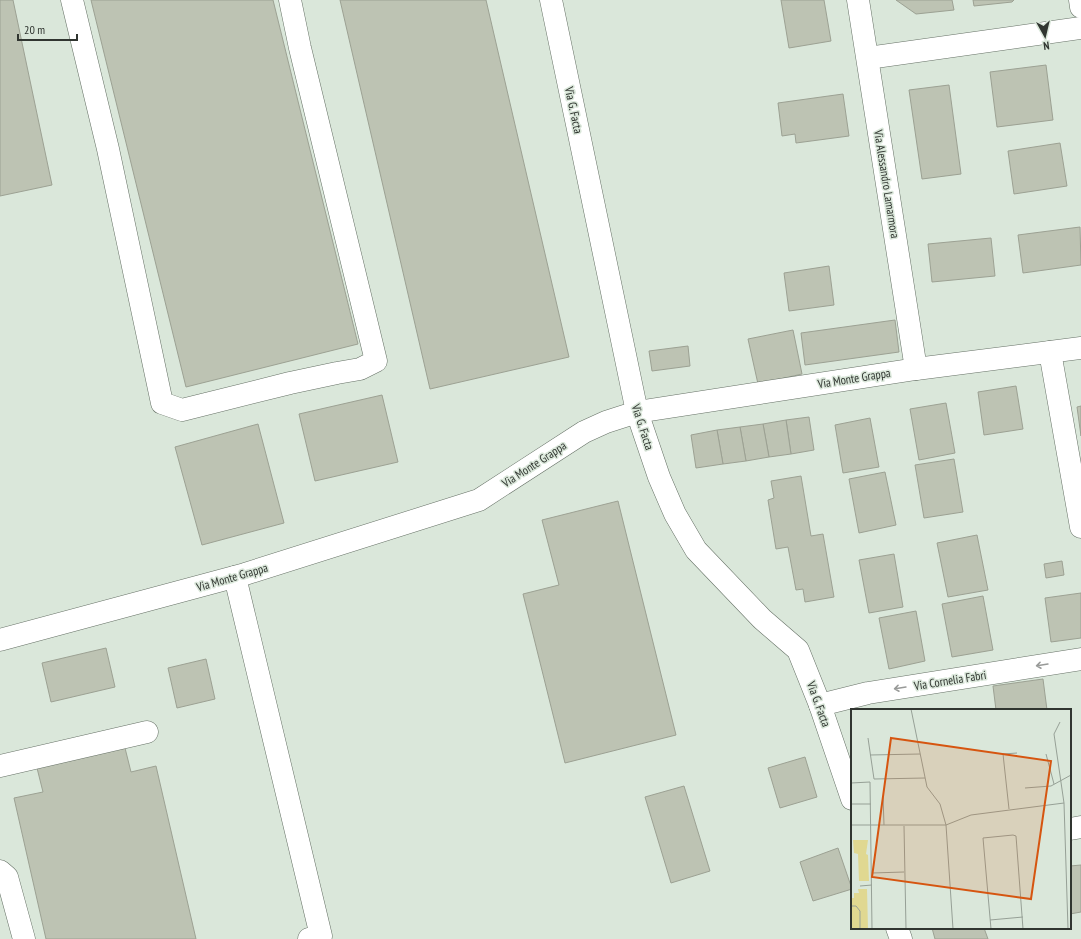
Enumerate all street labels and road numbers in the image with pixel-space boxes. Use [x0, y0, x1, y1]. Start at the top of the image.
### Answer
street label: Via G. Facta [562, 84, 586, 135]
street label: Via Alessandro Lamarmora [871, 128, 903, 239]
street label: Via Monte Grappa [816, 365, 892, 391]
street label: Via G. Facta [628, 401, 658, 452]
street label: Via Monte Grappa [498, 438, 569, 491]
street label: Via Monte Grappa [194, 560, 270, 595]
street label: Via Cornelia Fabri [912, 667, 987, 693]
street label: Via G. Facta [803, 678, 834, 729]

